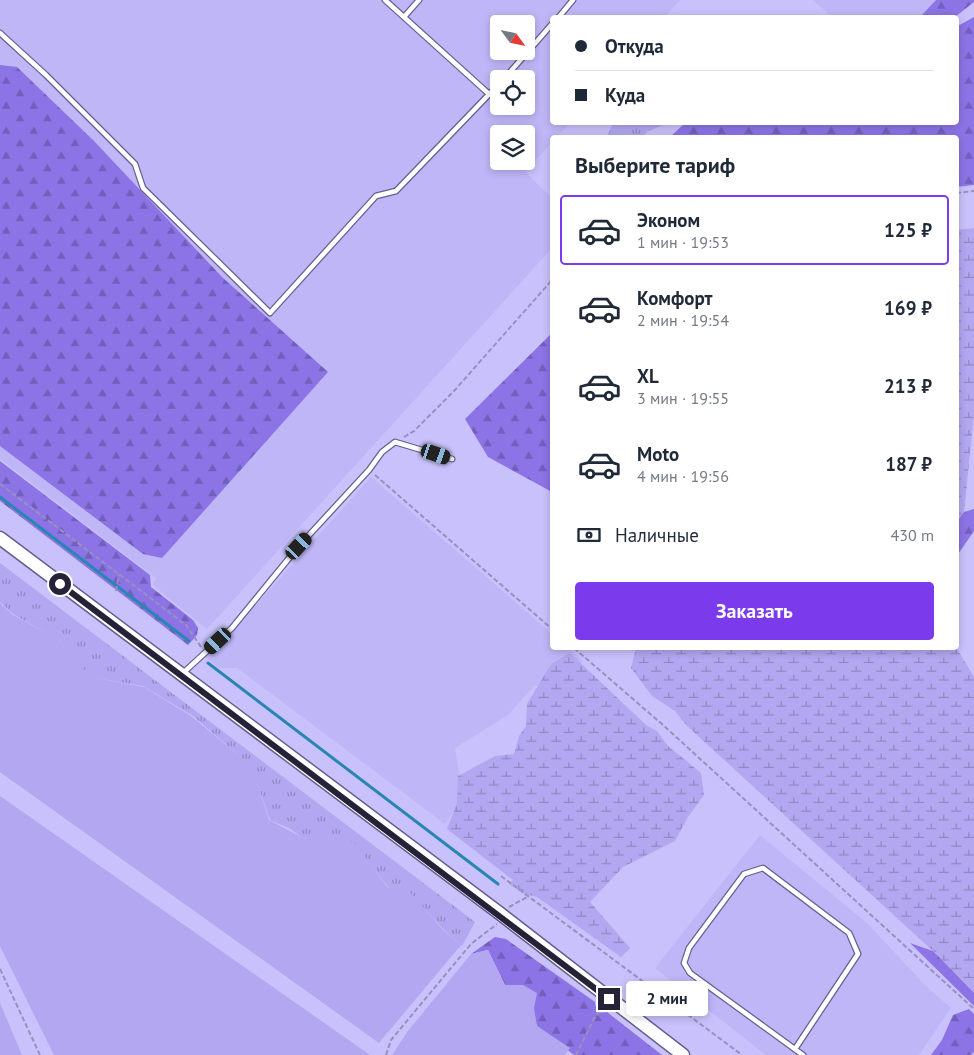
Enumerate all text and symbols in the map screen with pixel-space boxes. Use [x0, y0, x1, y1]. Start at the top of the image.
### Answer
north arrow [490, 15, 535, 60]
map controls [490, 15, 535, 170]
text: Откуда [605, 34, 664, 58]
button: locate [490, 70, 535, 115]
text: Куда [605, 83, 645, 107]
button: layers [490, 125, 535, 170]
text: Выберите тариф [575, 151, 735, 179]
icon: car [577, 208, 622, 253]
text: Эконом [637, 208, 700, 232]
text: 125 ₽ [884, 218, 932, 242]
text: 1 мин · 19:53 [637, 232, 729, 252]
icon: car [577, 286, 622, 331]
text: Комфорт [637, 286, 713, 310]
text: 169 ₽ [884, 296, 932, 320]
text: 2 мин · 19:54 [637, 310, 729, 330]
icon: car [577, 364, 622, 409]
text: XL [637, 364, 659, 388]
text: 213 ₽ [884, 374, 932, 398]
text: 3 мин · 19:55 [637, 388, 729, 408]
car [419, 442, 452, 466]
icon: car [577, 442, 622, 487]
text: Moto [637, 442, 679, 466]
text: 187 ₽ [885, 452, 932, 476]
text: 4 мин · 19:56 [637, 466, 729, 486]
icon: cash [575, 521, 603, 549]
text: Наличные [615, 523, 699, 547]
text: 430 m [891, 525, 934, 545]
car [283, 530, 314, 562]
route start [49, 573, 71, 595]
button: Заказать [575, 582, 934, 640]
car [201, 625, 234, 657]
callout: 2 мин [626, 982, 709, 1016]
route end [598, 988, 620, 1010]
text: 2 мин [646, 988, 688, 1008]

